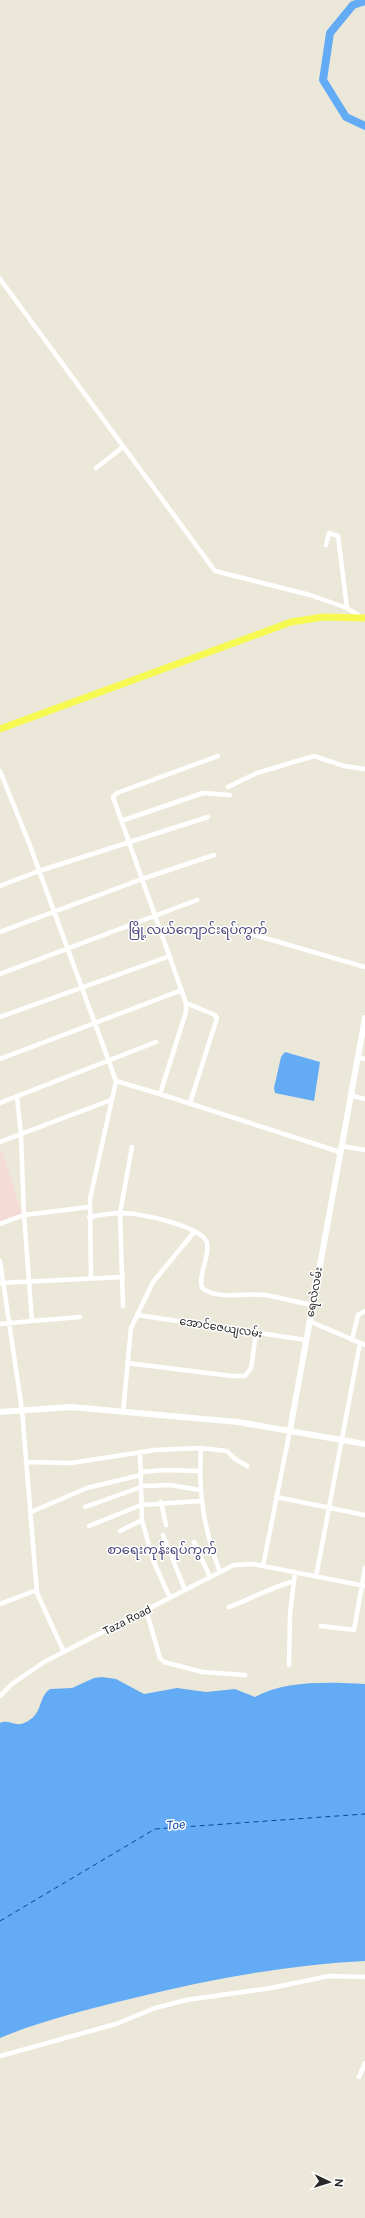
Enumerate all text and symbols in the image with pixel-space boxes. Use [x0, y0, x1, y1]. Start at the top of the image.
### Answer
district label: မြို့လယ်ကျောင်းရပ်ကွက် [129, 921, 267, 940]
street label: ရေလဲလမ်း [303, 1266, 327, 1318]
street label: အောင်ဇေယျလမ်း [178, 1314, 264, 1342]
district label: စာရေးကုန်းရပ်ကွက် [107, 1541, 217, 1560]
street label: Taza Road [101, 1603, 153, 1637]
water label: Toe [166, 1817, 187, 1833]
north arrow [309, 2162, 349, 2202]
text: N [333, 2178, 345, 2187]

